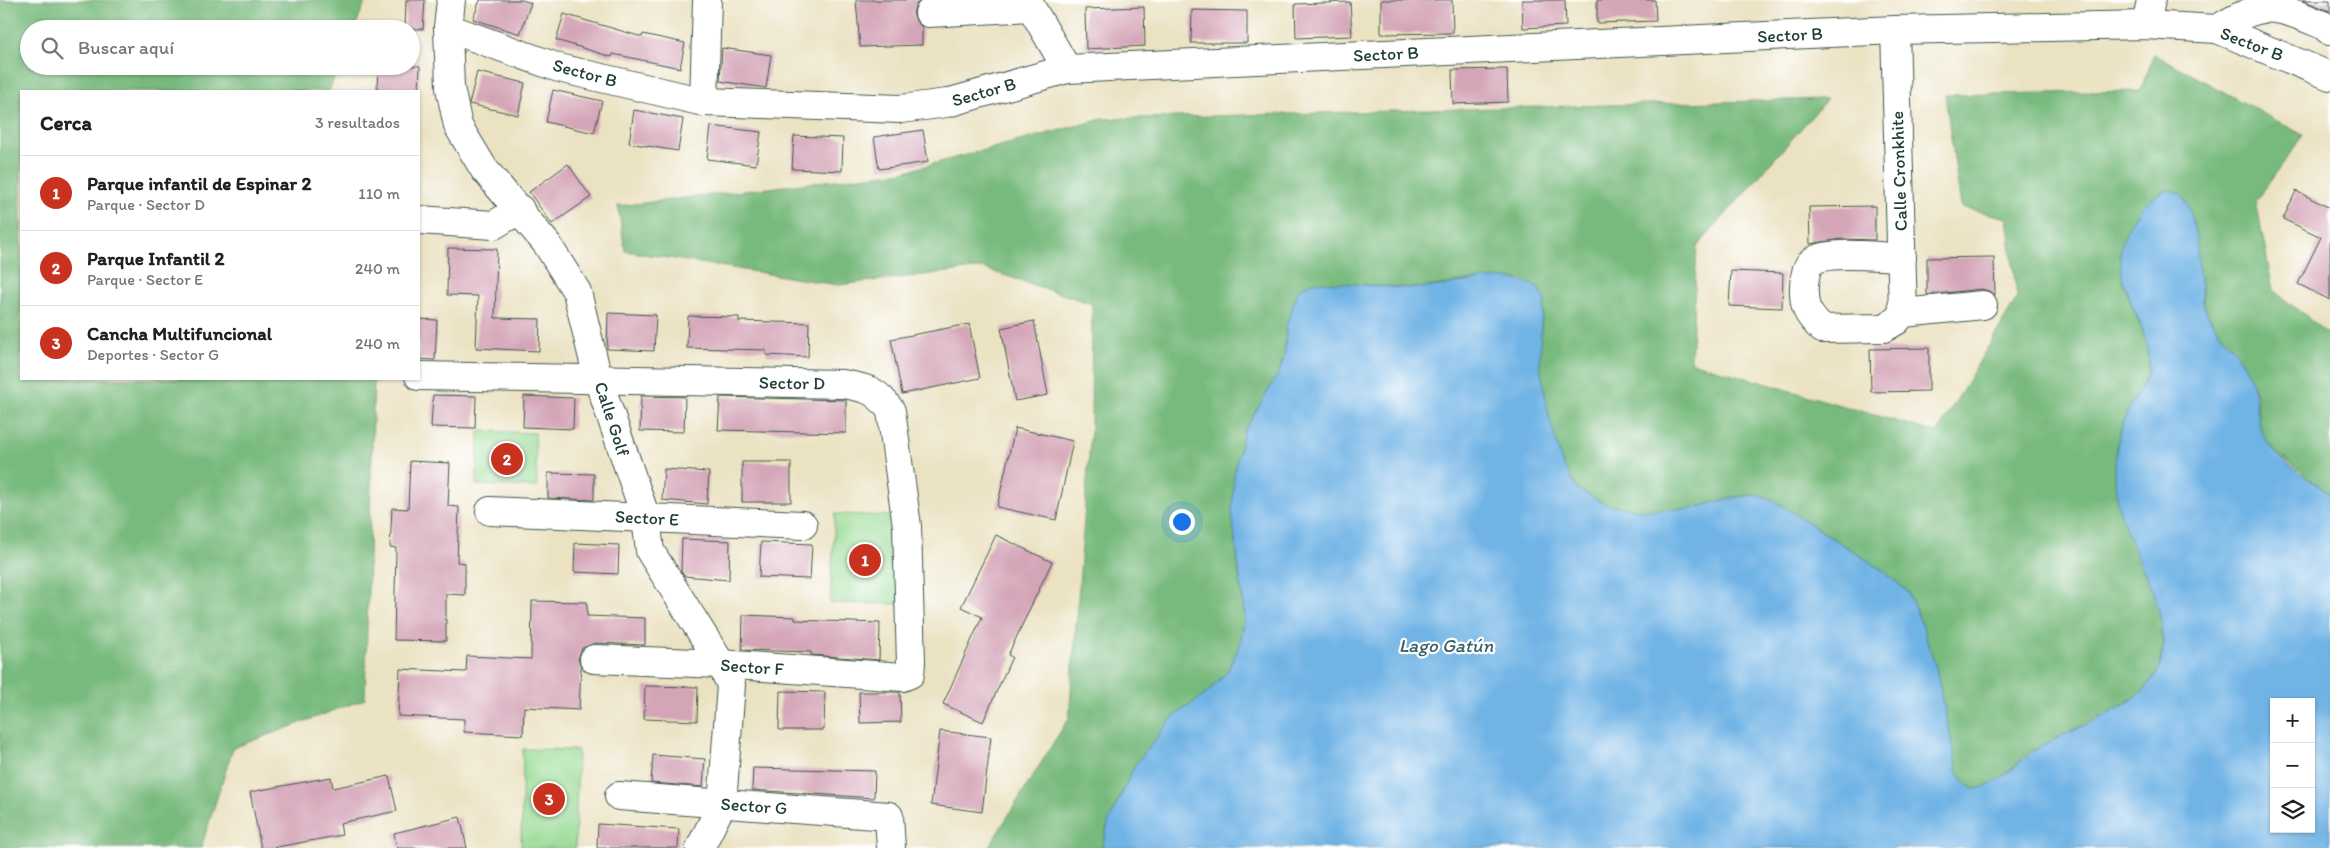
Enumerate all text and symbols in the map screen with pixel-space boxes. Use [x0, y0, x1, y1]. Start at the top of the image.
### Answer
search box [20, 20, 420, 75]
street label: Sector B [1757, 22, 1823, 48]
street label: Sector B [2217, 22, 2287, 66]
icon: search [38, 34, 66, 62]
text: Buscar aquí [78, 36, 174, 59]
street label: Sector B [1353, 41, 1419, 67]
street label: Sector B [550, 54, 620, 92]
street label: Sector B [949, 72, 1019, 112]
text: Cerca [40, 110, 92, 135]
street label: Calle Cronkhite [1886, 110, 1912, 232]
text: 3 resultados [315, 113, 400, 132]
text: Parque infantil de Espinar 2 [87, 172, 311, 195]
text: 1 [52, 184, 60, 203]
text: 110 m [358, 184, 400, 203]
text: Parque · Sector D [87, 195, 205, 214]
text: Parque Infantil 2 [87, 247, 225, 270]
text: 2 [52, 259, 60, 278]
text: 240 m [355, 259, 400, 278]
text: Parque · Sector E [87, 270, 203, 289]
text: Cancha Multifuncional [87, 322, 272, 345]
text: 3 [52, 334, 60, 353]
text: 240 m [355, 334, 400, 353]
text: Deportes · Sector G [87, 345, 219, 364]
street label: Sector D [759, 371, 825, 395]
street label: Calle Golf [590, 379, 634, 459]
pin: 2 [491, 440, 523, 478]
street label: Sector E [614, 505, 680, 531]
your location [1169, 509, 1195, 535]
pin: 1 [849, 541, 881, 579]
water label: Lago Gatún [1399, 634, 1493, 657]
street label: Sector F [720, 654, 785, 680]
map controls [2270, 698, 2315, 833]
button: + [2270, 698, 2315, 743]
button: − [2270, 743, 2315, 788]
pin: 3 [533, 780, 565, 818]
button: layers [2270, 788, 2315, 833]
street label: Sector G [720, 793, 788, 819]

